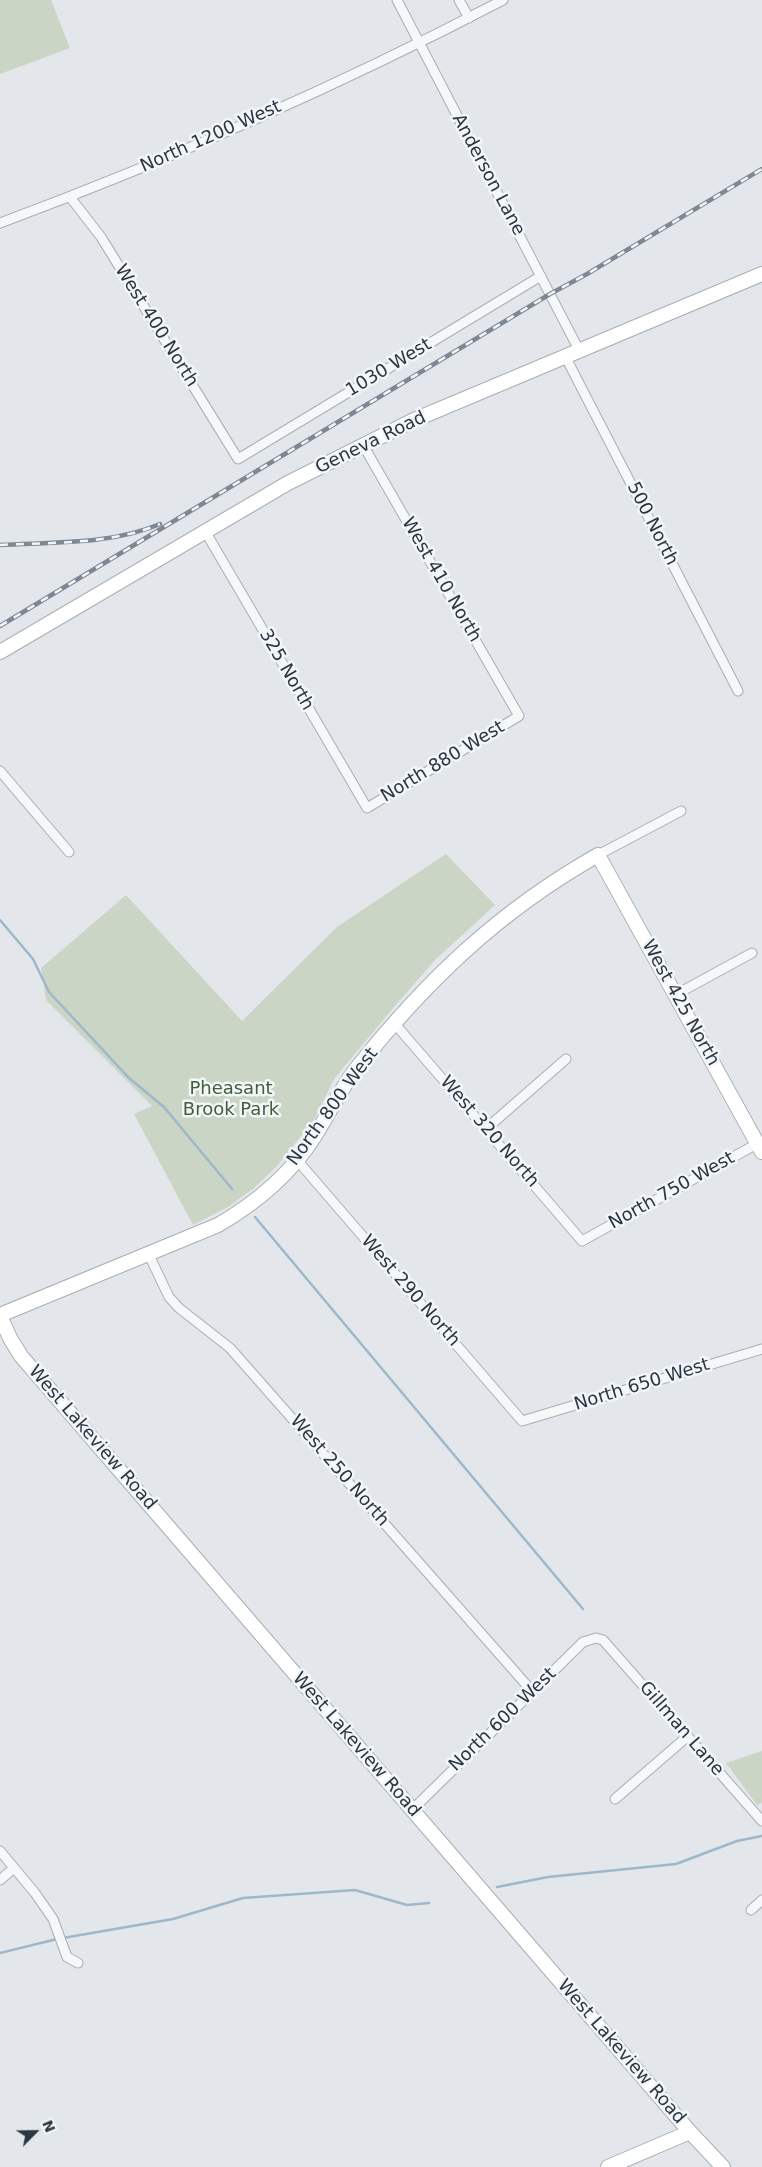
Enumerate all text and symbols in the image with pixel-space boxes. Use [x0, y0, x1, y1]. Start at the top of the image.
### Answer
street label: North 1200 West [137, 96, 285, 178]
street label: Anderson Lane [447, 110, 529, 240]
street label: West 400 North [110, 261, 202, 391]
street label: 1030 West [342, 334, 436, 402]
street label: Geneva Road [312, 407, 430, 479]
street label: 500 North [622, 479, 682, 569]
street label: West 410 North [397, 514, 485, 646]
street label: 325 North [254, 625, 318, 715]
street label: North 880 West [377, 717, 509, 807]
street label: West 425 North [637, 936, 723, 1070]
street label: North 800 West [283, 1044, 383, 1170]
street label: West 320 North [435, 1072, 543, 1192]
park label: Pheasant Brook Park [183, 1078, 279, 1120]
street label: North 750 West [605, 1148, 739, 1234]
street label: West 290 North [356, 1231, 464, 1351]
street label: North 650 West [572, 1354, 712, 1416]
street label: West Lakeview Road [23, 1361, 161, 1515]
street label: West 250 North [285, 1411, 393, 1531]
street label: North 600 West [445, 1663, 561, 1777]
street label: West Lakeview Road [287, 1668, 425, 1822]
street label: Gillman Lane [634, 1677, 728, 1781]
street label: West Lakeview Road [552, 1975, 690, 2129]
north arrow [10, 2107, 60, 2157]
text: N [39, 2118, 58, 2135]

